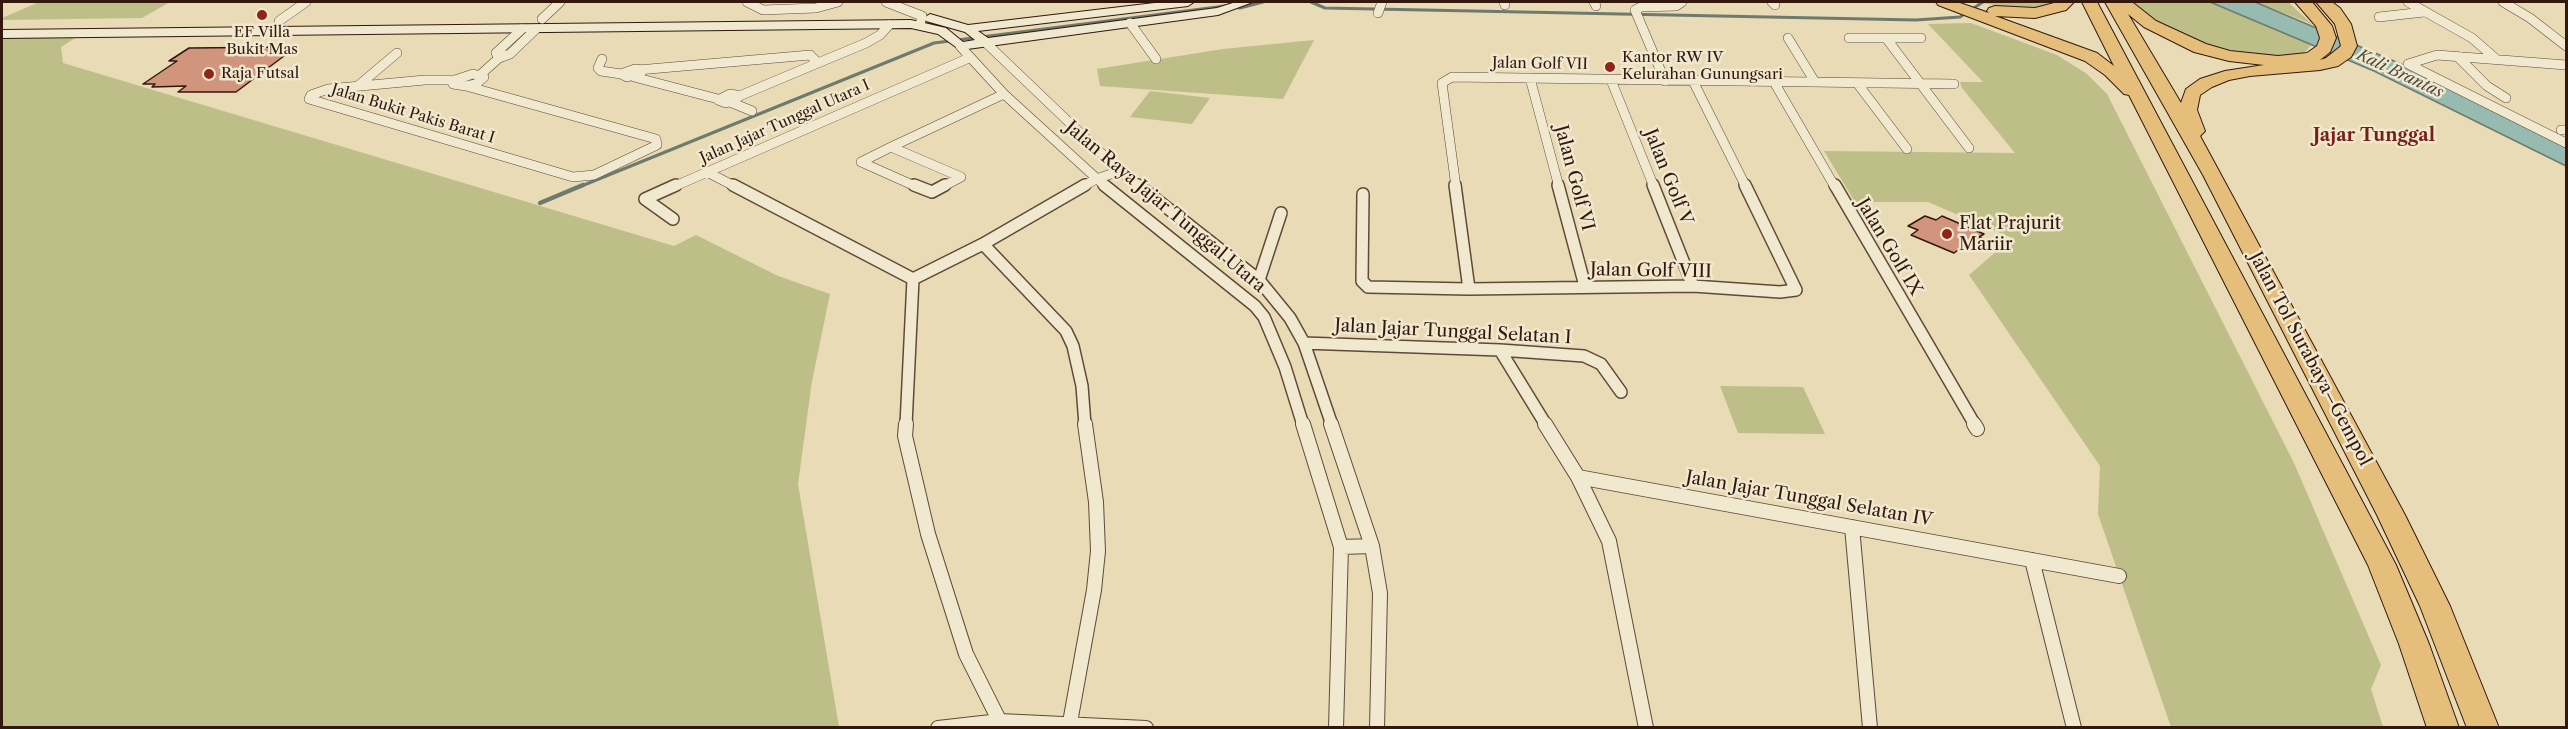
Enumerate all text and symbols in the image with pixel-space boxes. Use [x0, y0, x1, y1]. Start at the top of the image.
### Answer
marker: EF Villa Bukit Mas [255, 8, 269, 22]
place label: EF Villa Bukit Mas [226, 24, 298, 59]
water label: Kali Brantas [2354, 46, 2446, 102]
place label: Kantor RW IV Kelurahan Gunungsari [1622, 49, 1783, 84]
street label: Jalan Golf VII [1492, 54, 1588, 74]
marker: Kantor RW IV Kelurahan Gunungsari [1603, 60, 1617, 74]
place label: Raja Futsal [221, 65, 299, 83]
marker: Raja Futsal [202, 67, 216, 81]
street label: Jalan Jajar Tunggal Utara I [697, 76, 873, 168]
street label: Jalan Bukit Pakis Barat I [329, 81, 497, 147]
street label: Jalan Raya Jajar Tunggal Utara [1060, 117, 1270, 297]
street label: Jalan Golf VI [1550, 123, 1598, 233]
district label: Jajar Tunggal [2313, 125, 2435, 147]
street label: Jalan Golf V [1639, 126, 1697, 228]
street label: Jalan Golf IX [1852, 194, 1926, 300]
place label: Flat Prajurit Mariir [1959, 213, 2061, 256]
marker: Flat Prajurit Mariir [1940, 227, 1954, 241]
street label: Jalan Tol Surabaya–Gempol [2244, 248, 2376, 470]
street label: Jalan Golf VIII [1590, 259, 1712, 283]
street label: Jalan Jajar Tunggal Selatan I [1334, 315, 1572, 349]
street label: Jalan Jajar Tunggal Selatan IV [1684, 467, 1934, 531]

